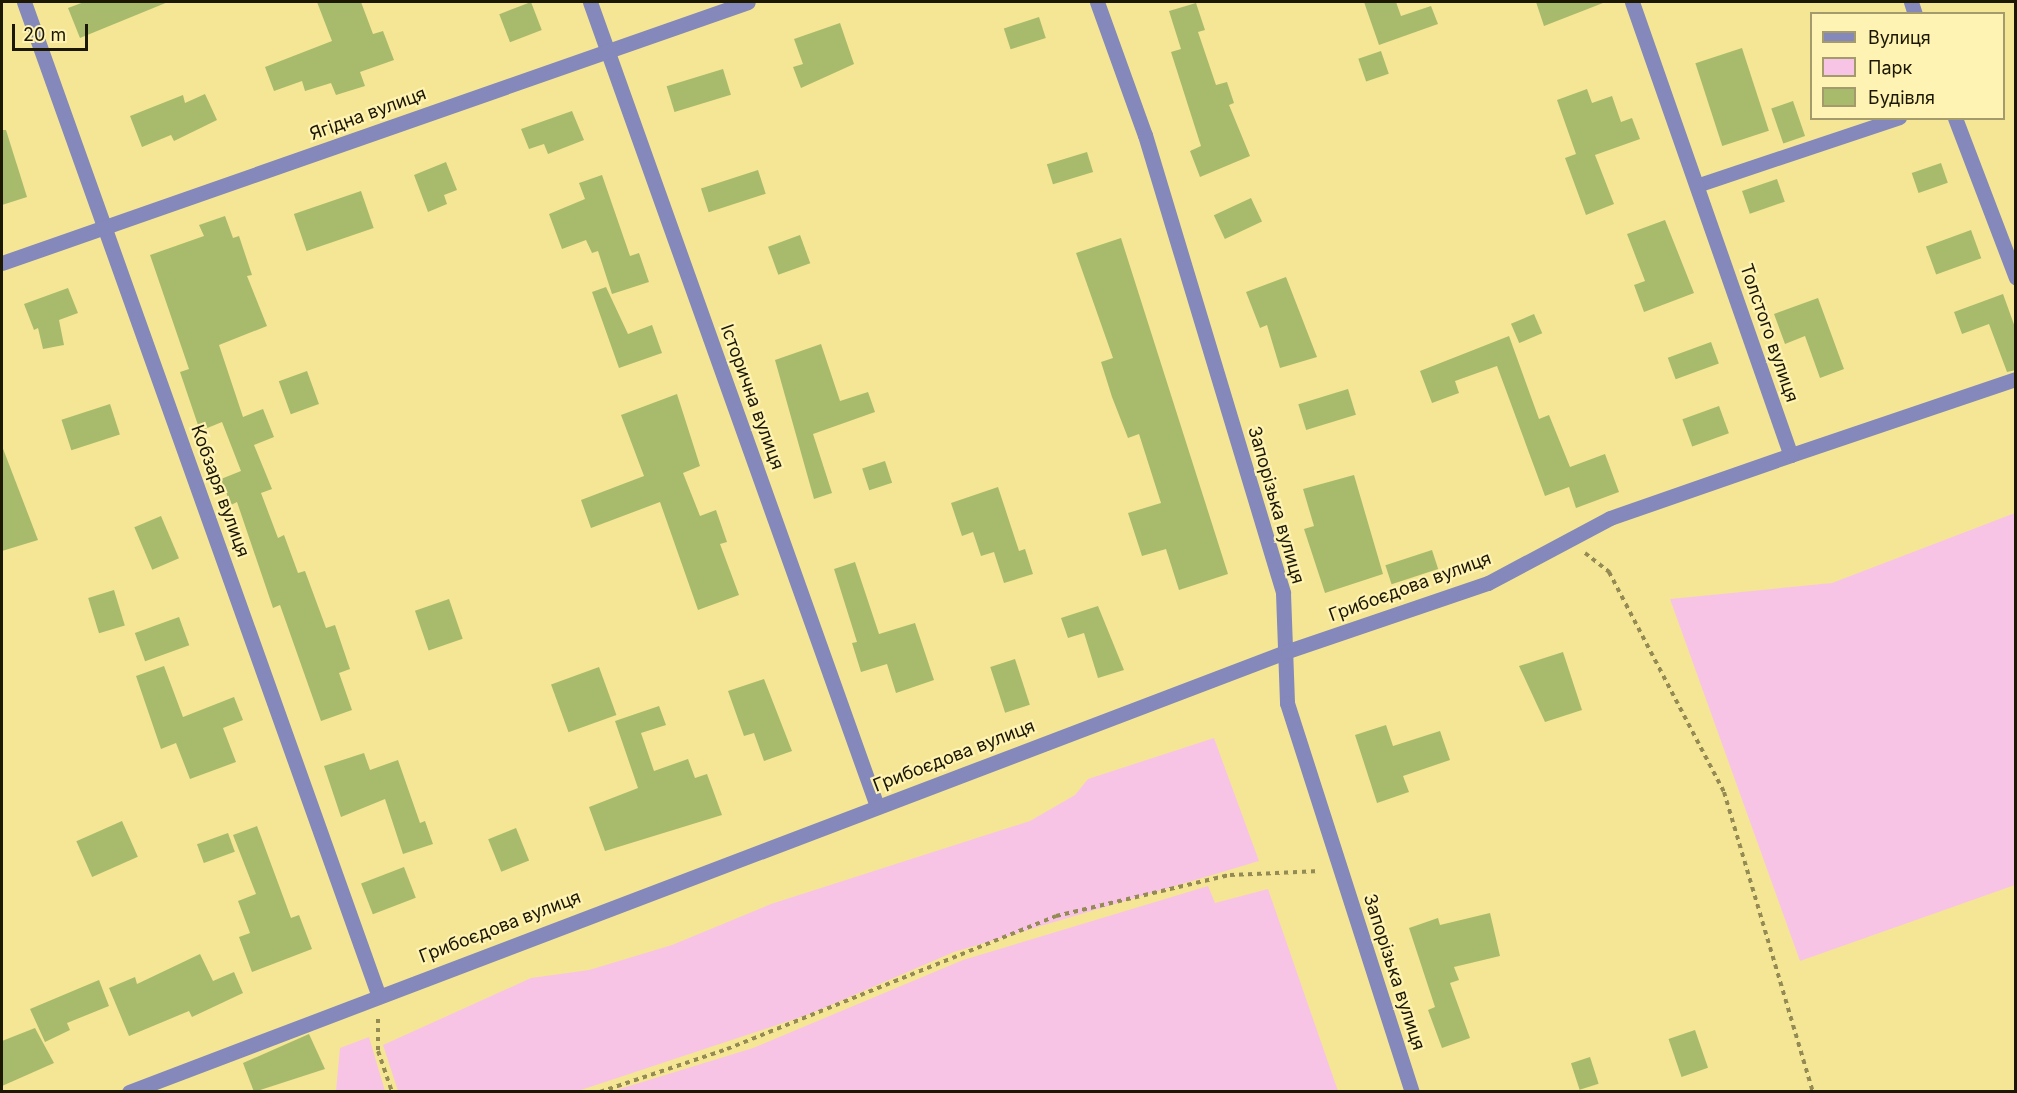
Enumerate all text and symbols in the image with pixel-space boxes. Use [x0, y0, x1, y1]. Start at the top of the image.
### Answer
scale bar [15, 12, 92, 50]
legend [1810, 12, 2005, 120]
text: 20 m [23, 24, 66, 45]
text: Вулиця [1868, 27, 1931, 48]
text: Парк [1868, 57, 1912, 78]
street label: Ягідна вулиця [307, 83, 429, 145]
text: Будівля [1868, 87, 1935, 108]
street label: Толстого вулиця [1735, 261, 1803, 405]
street label: Історична вулиця [716, 321, 788, 473]
street label: Кобзаря вулиця [186, 422, 254, 560]
street label: Запорізька вулиця [1243, 424, 1309, 586]
street label: Грибоєдова вулиця [1326, 548, 1494, 626]
street label: Грибоєдова вулиця [870, 715, 1038, 797]
street label: Грибоєдова вулиця [416, 886, 584, 968]
street label: Запорізька вулиця [1359, 891, 1429, 1053]

